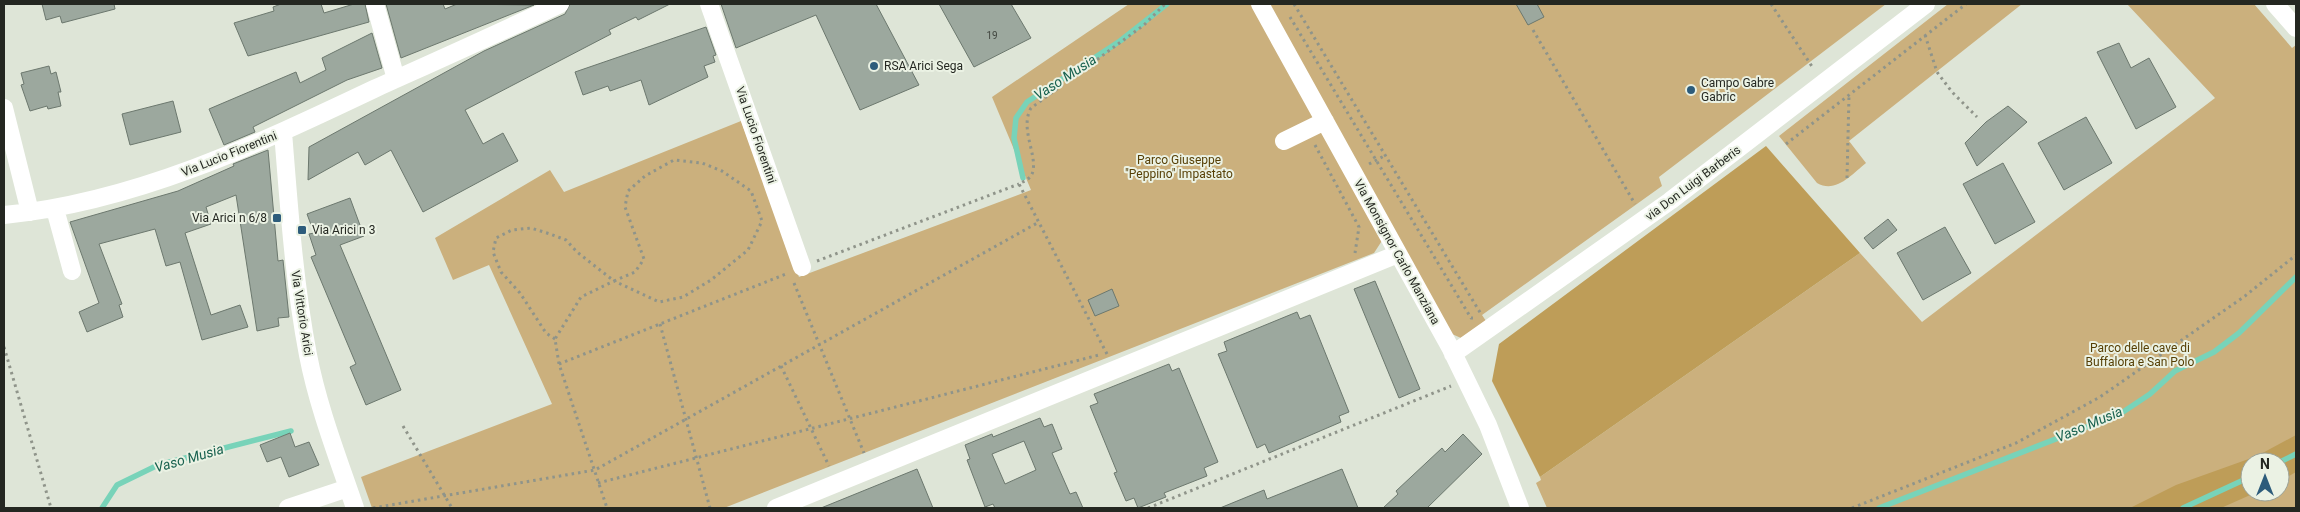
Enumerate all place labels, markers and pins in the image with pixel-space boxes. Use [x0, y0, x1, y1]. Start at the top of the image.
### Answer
place label: RSA Arici Sega [884, 59, 963, 73]
marker: RSA Arici Sega [868, 60, 880, 72]
place label: Campo Gabre Gabric [1701, 76, 1774, 104]
marker: Campo Gabre Gabric [1685, 84, 1697, 96]
place label: Via Arici n 6/8 [192, 211, 267, 225]
marker: Via Arici n 6/8 [271, 212, 283, 224]
place label: Via Arici n 3 [312, 223, 375, 237]
marker: Via Arici n 3 [296, 224, 308, 236]

